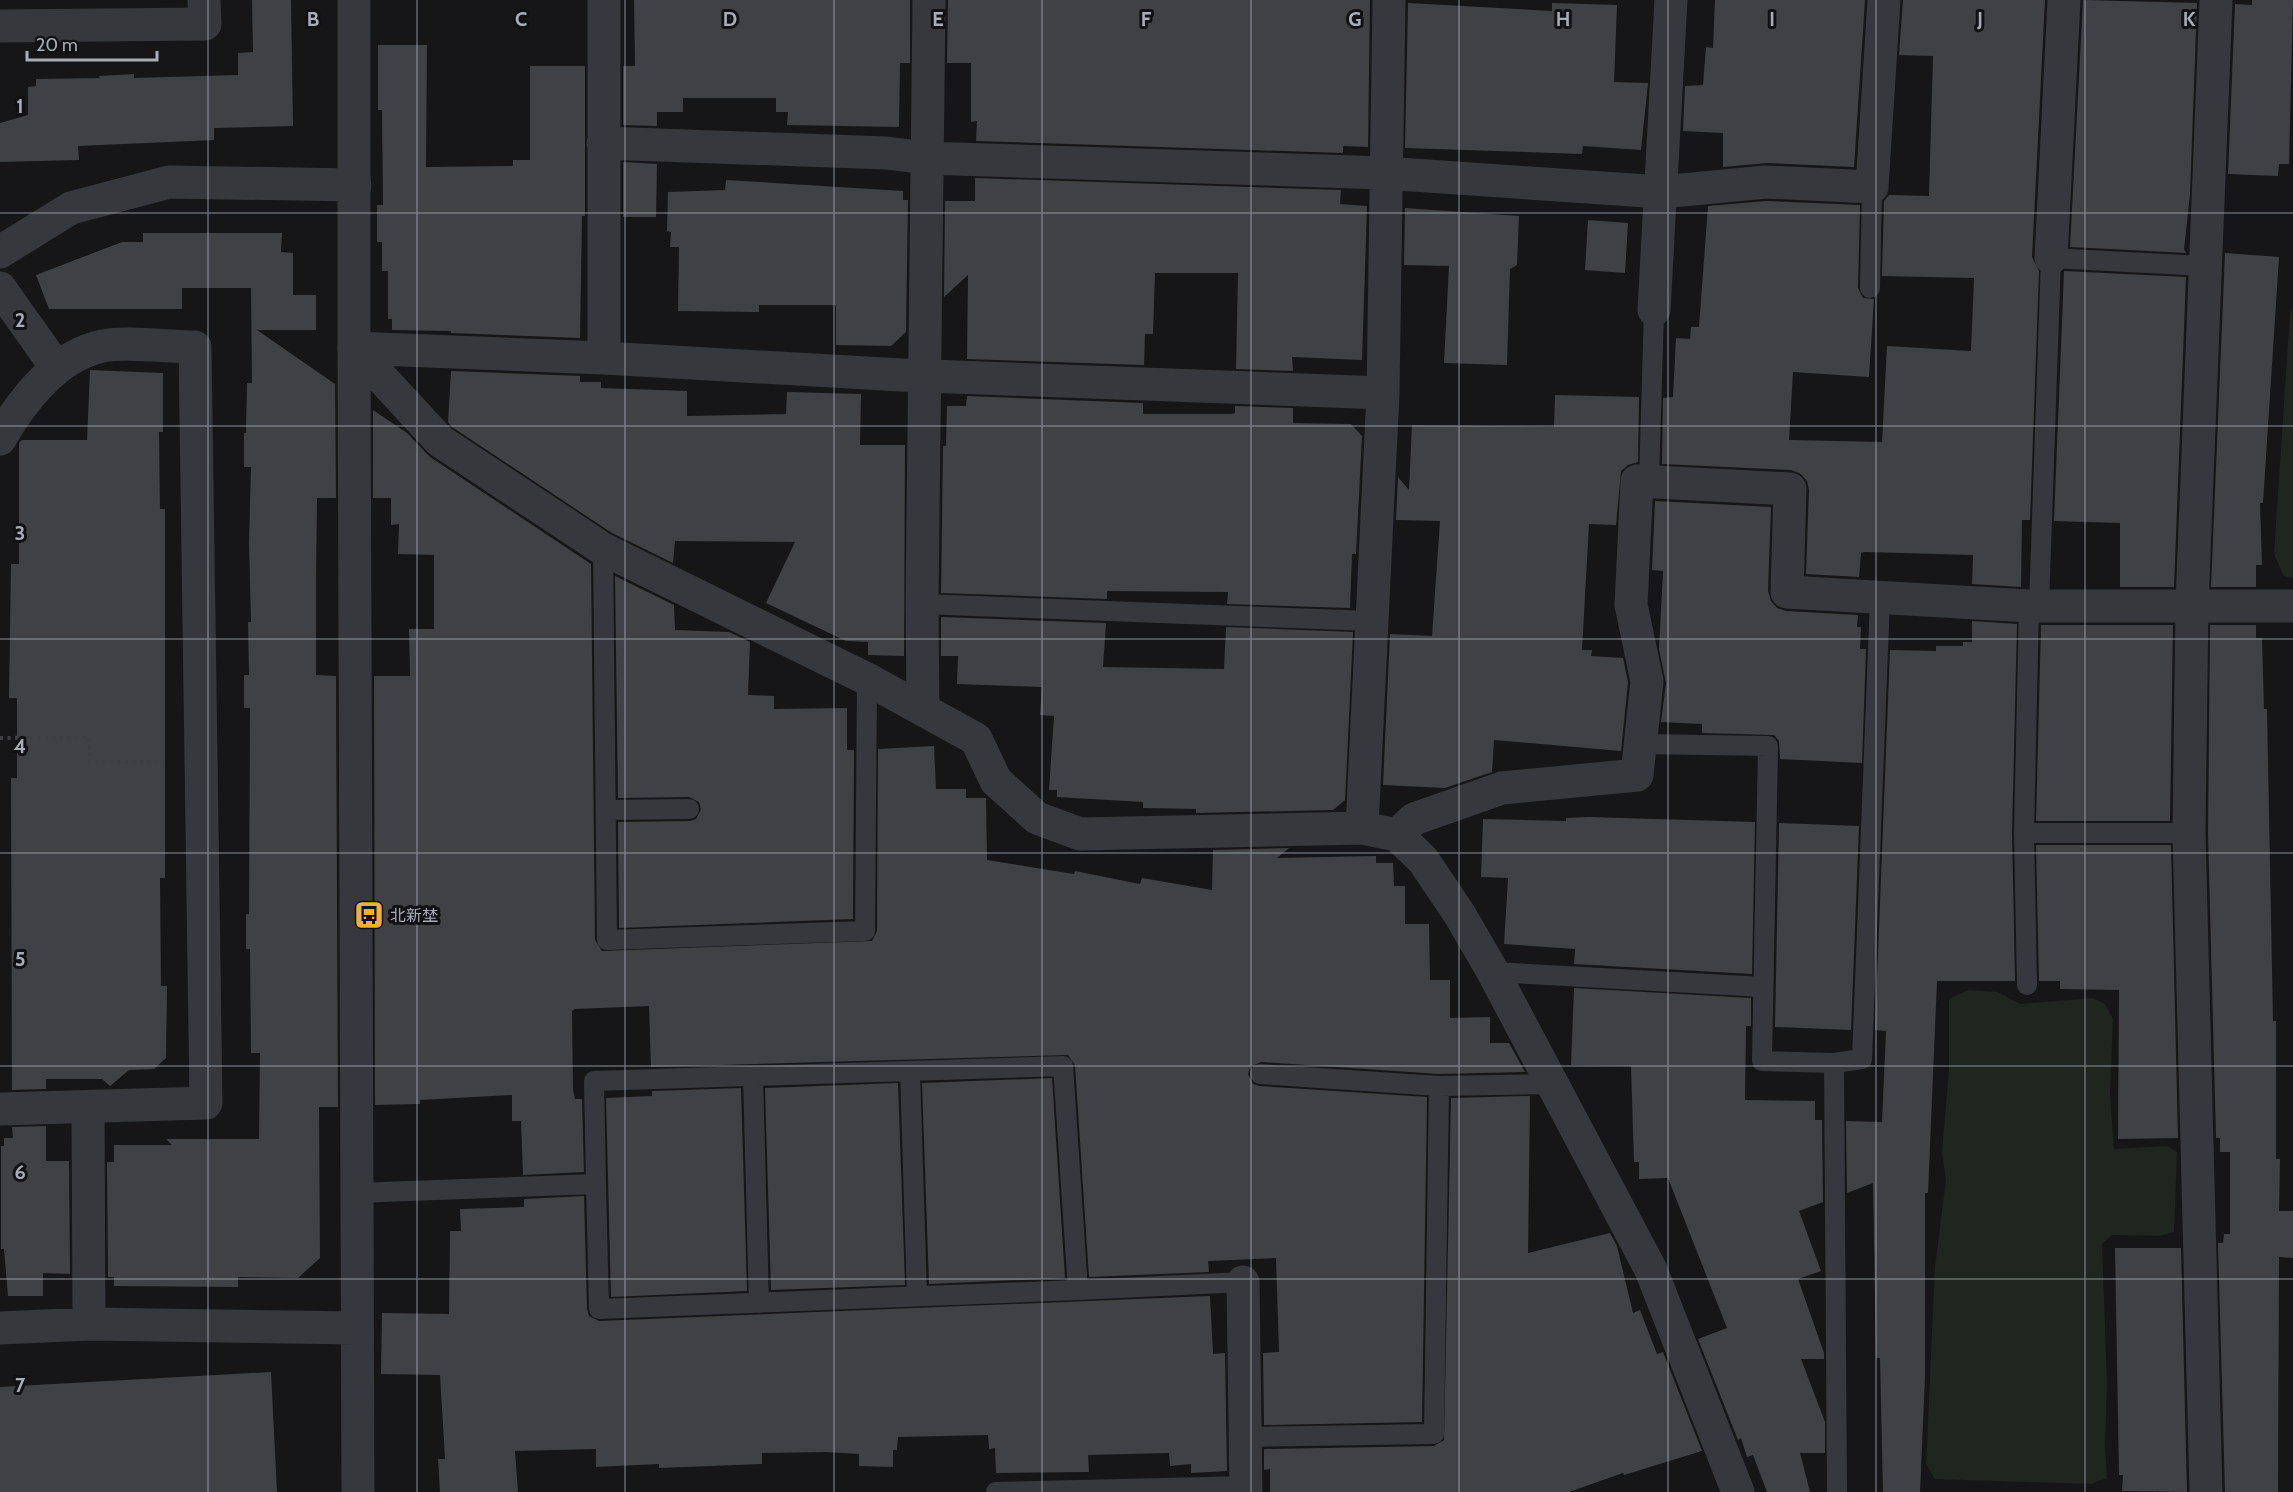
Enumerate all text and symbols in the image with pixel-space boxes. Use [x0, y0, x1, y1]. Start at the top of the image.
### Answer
text: B [307, 7, 319, 31]
text: C [515, 7, 527, 31]
text: D [723, 7, 737, 31]
text: E [932, 7, 944, 31]
text: F [1141, 7, 1152, 31]
text: G [1348, 7, 1362, 31]
text: H [1556, 7, 1570, 31]
text: I [1769, 7, 1775, 31]
text: J [1976, 7, 1983, 31]
text: K [2183, 7, 2196, 31]
scale bar [27, 24, 158, 62]
text: 20 m [36, 34, 78, 56]
text: 1 [16, 94, 24, 118]
text: 2 [15, 308, 25, 332]
text: 3 [15, 521, 25, 545]
text: 4 [14, 734, 26, 758]
bus stop icon: 北新埜 [353, 899, 385, 931]
place label: 北新埜 [390, 906, 438, 925]
text: 5 [15, 947, 25, 971]
text: 6 [14, 1160, 26, 1184]
text: 7 [15, 1373, 26, 1397]

